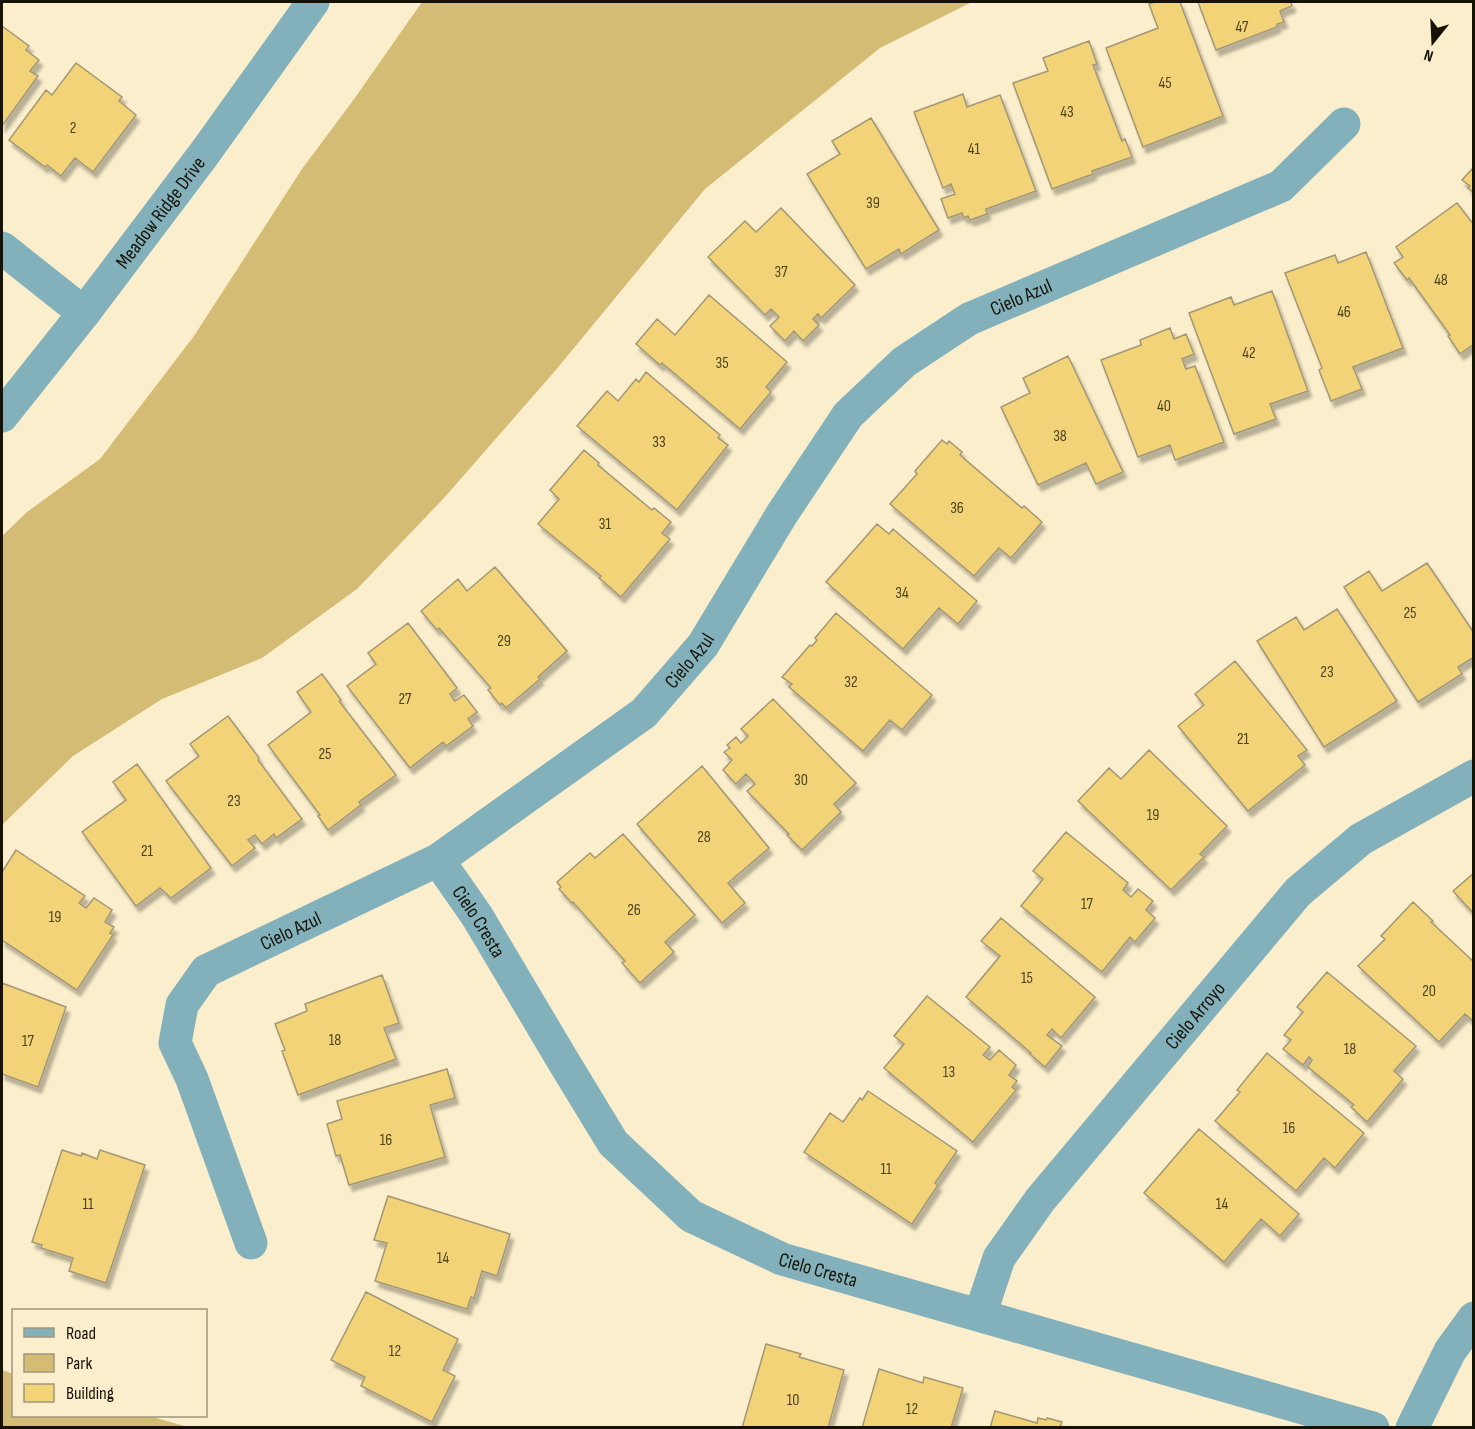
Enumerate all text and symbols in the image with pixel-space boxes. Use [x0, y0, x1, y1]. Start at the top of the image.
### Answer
north arrow [1403, 12, 1463, 72]
house number: 47 [1236, 18, 1249, 37]
text: N [1422, 44, 1436, 65]
house number: 45 [1158, 74, 1172, 93]
house number: 43 [1060, 103, 1074, 122]
house number: 2 [70, 119, 76, 138]
house number: 41 [968, 140, 981, 159]
street label: Meadow Ridge Drive [111, 152, 211, 273]
house number: 39 [866, 194, 880, 213]
house number: 37 [774, 263, 788, 282]
house number: 48 [1434, 271, 1448, 290]
street label: Cielo Azul [987, 274, 1056, 322]
house number: 46 [1337, 303, 1351, 322]
house number: 42 [1242, 344, 1256, 363]
house number: 35 [715, 354, 729, 373]
house number: 40 [1157, 397, 1171, 416]
house number: 38 [1053, 427, 1067, 446]
house number: 33 [652, 433, 666, 452]
house number: 36 [950, 499, 964, 518]
house number: 31 [599, 515, 612, 534]
house number: 34 [895, 584, 909, 603]
house number: 25 [1403, 604, 1417, 623]
street label: Cielo Azul [660, 629, 720, 694]
house number: 29 [497, 632, 511, 651]
house number: 23 [1320, 663, 1334, 682]
house number: 32 [844, 673, 858, 692]
house number: 27 [398, 690, 412, 709]
house number: 21 [1237, 730, 1250, 749]
house number: 25 [318, 745, 332, 764]
house number: 30 [794, 771, 808, 790]
house number: 23 [227, 792, 241, 811]
house number: 19 [1147, 806, 1159, 825]
house number: 28 [697, 828, 711, 847]
house number: 21 [141, 842, 154, 861]
street label: Cielo Cresta [447, 881, 510, 962]
house number: 17 [1081, 895, 1094, 914]
house number: 26 [627, 901, 641, 920]
street label: Cielo Azul [257, 907, 325, 956]
house number: 19 [49, 908, 61, 927]
house number: 15 [1021, 969, 1033, 988]
street label: Cielo Arroyo [1160, 977, 1231, 1055]
house number: 20 [1422, 982, 1436, 1001]
house number: 18 [329, 1031, 341, 1050]
house number: 17 [22, 1032, 35, 1051]
house number: 18 [1344, 1040, 1356, 1059]
house number: 13 [943, 1063, 955, 1082]
house number: 16 [1283, 1119, 1295, 1138]
house number: 16 [380, 1131, 392, 1150]
house number: 11 [880, 1160, 892, 1179]
house number: 11 [82, 1195, 94, 1214]
house number: 14 [1216, 1195, 1228, 1214]
street label: Cielo Cresta [776, 1248, 860, 1293]
house number: 14 [437, 1249, 449, 1268]
legend [12, 1309, 207, 1417]
text: Road [66, 1323, 96, 1344]
house number: 12 [389, 1342, 401, 1361]
text: Park [66, 1353, 92, 1374]
text: Building [66, 1383, 114, 1404]
house number: 10 [787, 1391, 799, 1410]
house number: 12 [906, 1400, 918, 1419]

